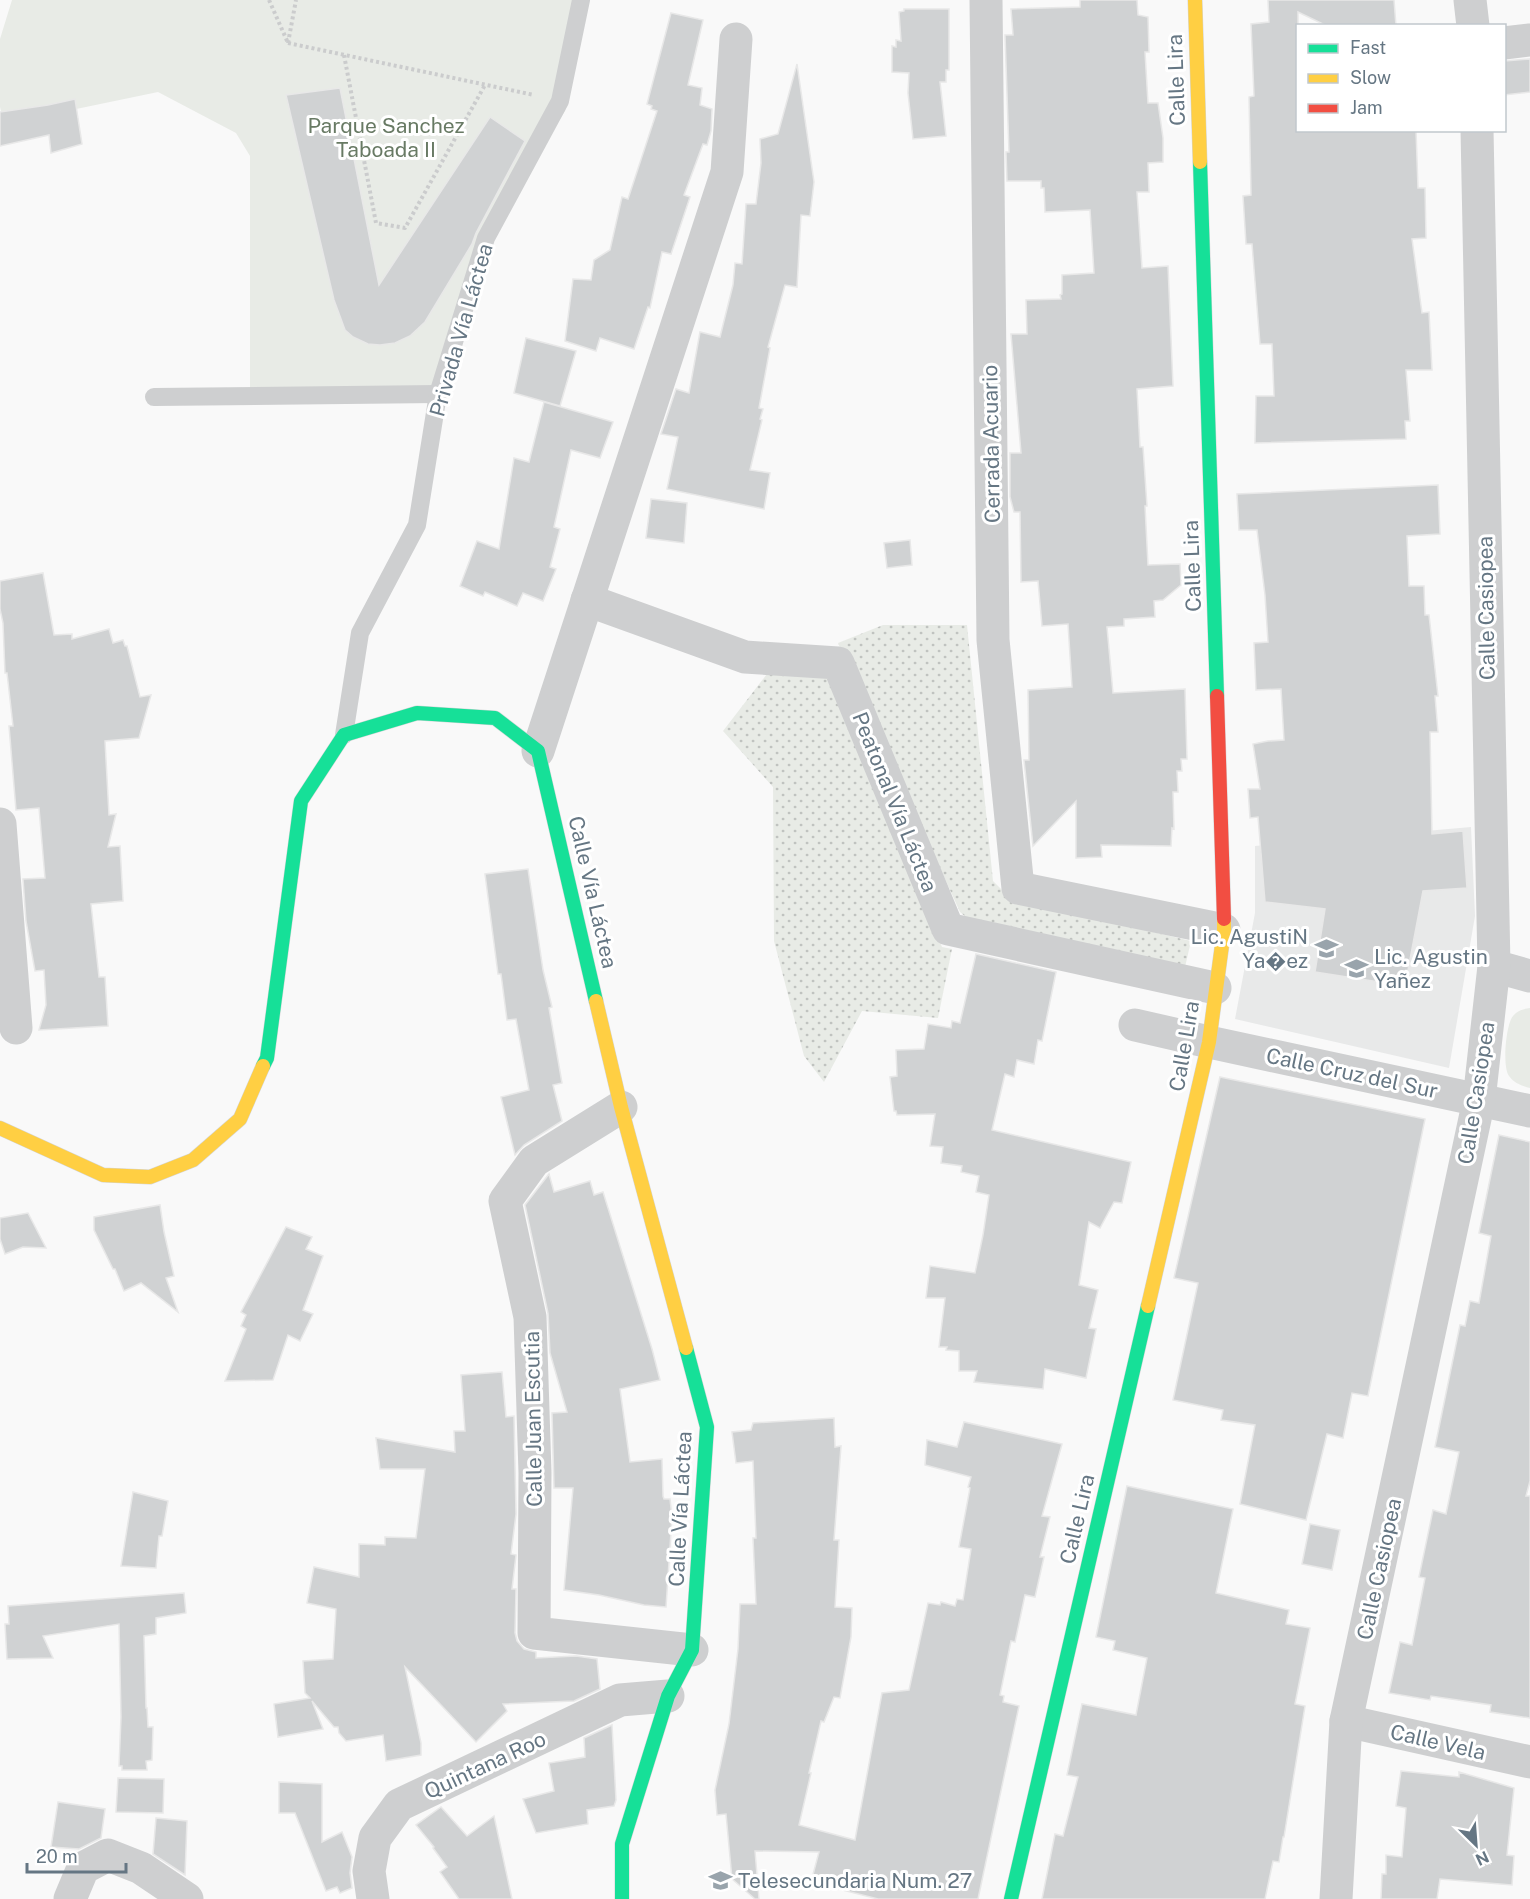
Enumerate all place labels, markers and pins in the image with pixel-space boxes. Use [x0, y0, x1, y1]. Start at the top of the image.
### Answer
place label: Lic. AgustiN Ya�ez [1190, 924, 1308, 973]
school or university icon: Lic. AgustiN Ya�ez [1313, 935, 1339, 961]
place label: Lic. Agustin Yañez [1374, 944, 1488, 993]
school or university icon: Lic. Agustin Yañez [1343, 955, 1369, 981]
school or university icon: Telesecundaria Num. 27 [707, 1867, 733, 1893]
place label: Telesecundaria Num. 27 [738, 1868, 972, 1893]

